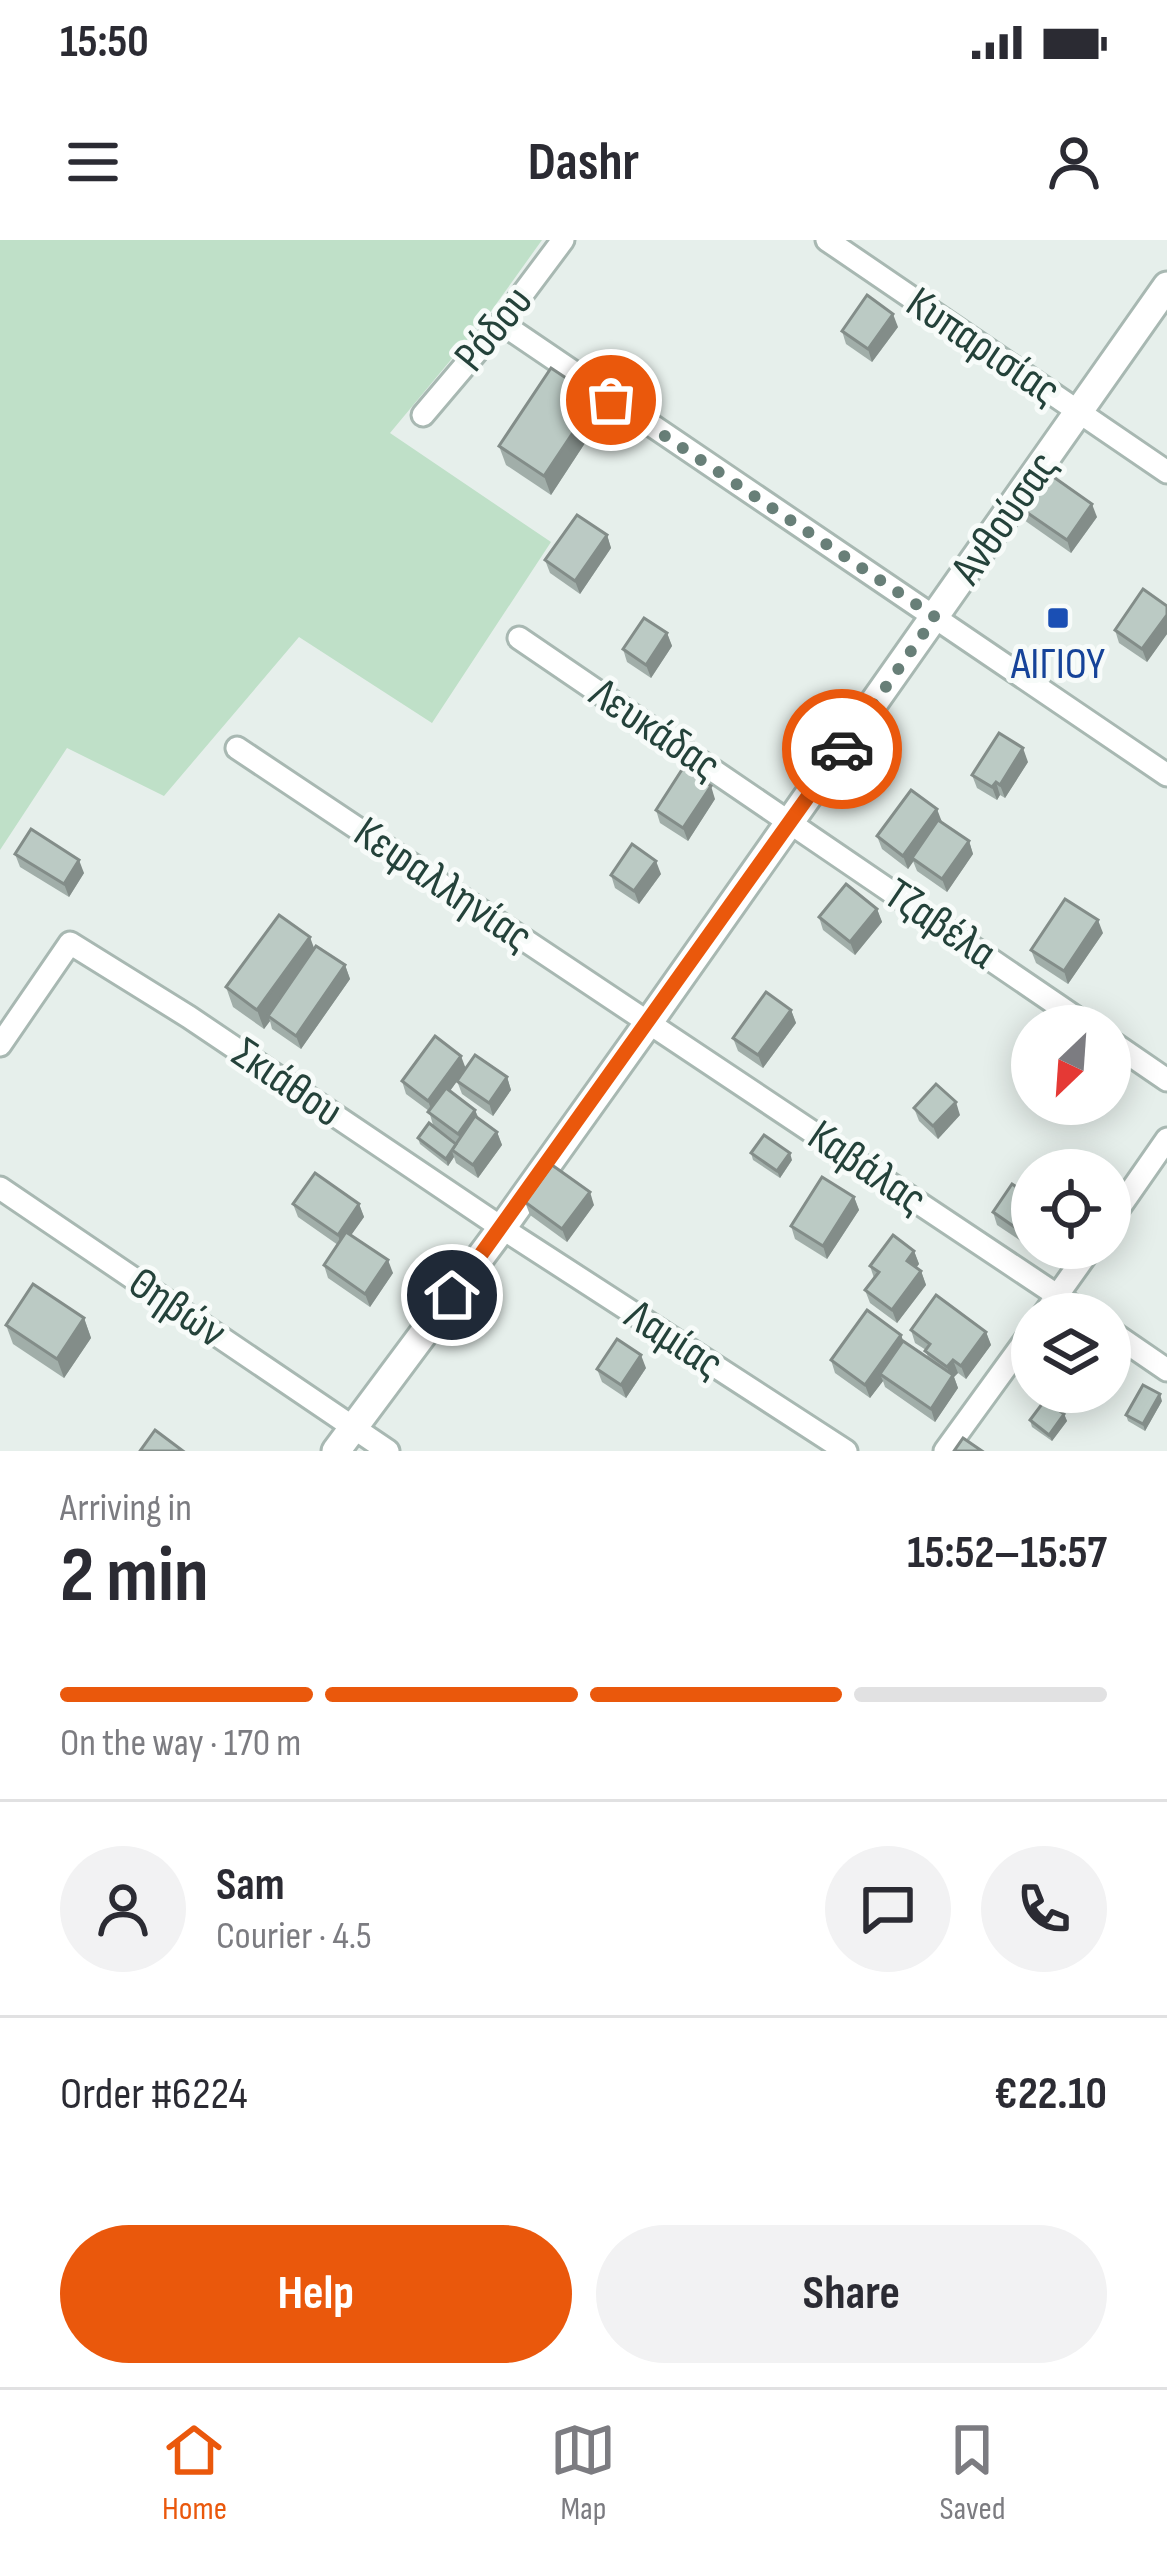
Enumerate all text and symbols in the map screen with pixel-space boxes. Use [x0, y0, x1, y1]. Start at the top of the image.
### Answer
text: 15:50 [60, 15, 149, 70]
icon: menu [60, 129, 126, 195]
icon: person [1041, 129, 1107, 195]
text: Dashr [528, 130, 639, 195]
street label: Ρόδου [443, 275, 545, 383]
street label: Κυπαρισίας [896, 276, 1070, 418]
pin [560, 349, 662, 451]
icon: bag [578, 367, 644, 433]
street label: Ανθούσας [939, 441, 1070, 596]
marker: ΑΙΓΙΟΥ [1045, 605, 1071, 631]
place label: ΑΙΓΙΟΥ [1010, 637, 1105, 692]
street label: Λευκάδας [579, 666, 731, 793]
courier [782, 689, 902, 809]
icon: car [809, 716, 875, 782]
street label: Κεφαλληνίας [343, 805, 543, 965]
street label: Τζαβέλα [874, 867, 1006, 981]
north arrow [1011, 1005, 1131, 1125]
map controls [1011, 1005, 1131, 1413]
street label: Σκιάθου [221, 1026, 353, 1140]
street label: Καβάλας [797, 1109, 937, 1227]
button: locate [1011, 1149, 1131, 1269]
pin [401, 1244, 503, 1346]
street label: Θηβών [118, 1256, 236, 1360]
icon: home [419, 1262, 485, 1328]
street label: Λαμίας [614, 1288, 733, 1392]
button: layers [1011, 1293, 1131, 1413]
text: Arriving in [60, 1485, 192, 1532]
text: 15:52–15:57 [907, 1526, 1107, 1581]
text: 2 min [60, 1530, 209, 1623]
text: On the way · 170 m [60, 1720, 301, 1767]
button: person [60, 1846, 186, 1972]
button: chat [825, 1846, 951, 1972]
button: phone [981, 1846, 1107, 1972]
text: Sam [216, 1858, 285, 1913]
text: Courier · 4.5 [216, 1913, 372, 1960]
text: Order #6224 [60, 2067, 248, 2122]
text: €22.10 [994, 2067, 1107, 2122]
button: Help [60, 2225, 572, 2363]
button: Share [596, 2225, 1107, 2363]
tab: Home [161, 2417, 227, 2529]
tab: Map [550, 2417, 616, 2529]
tab: Saved [939, 2417, 1006, 2529]

